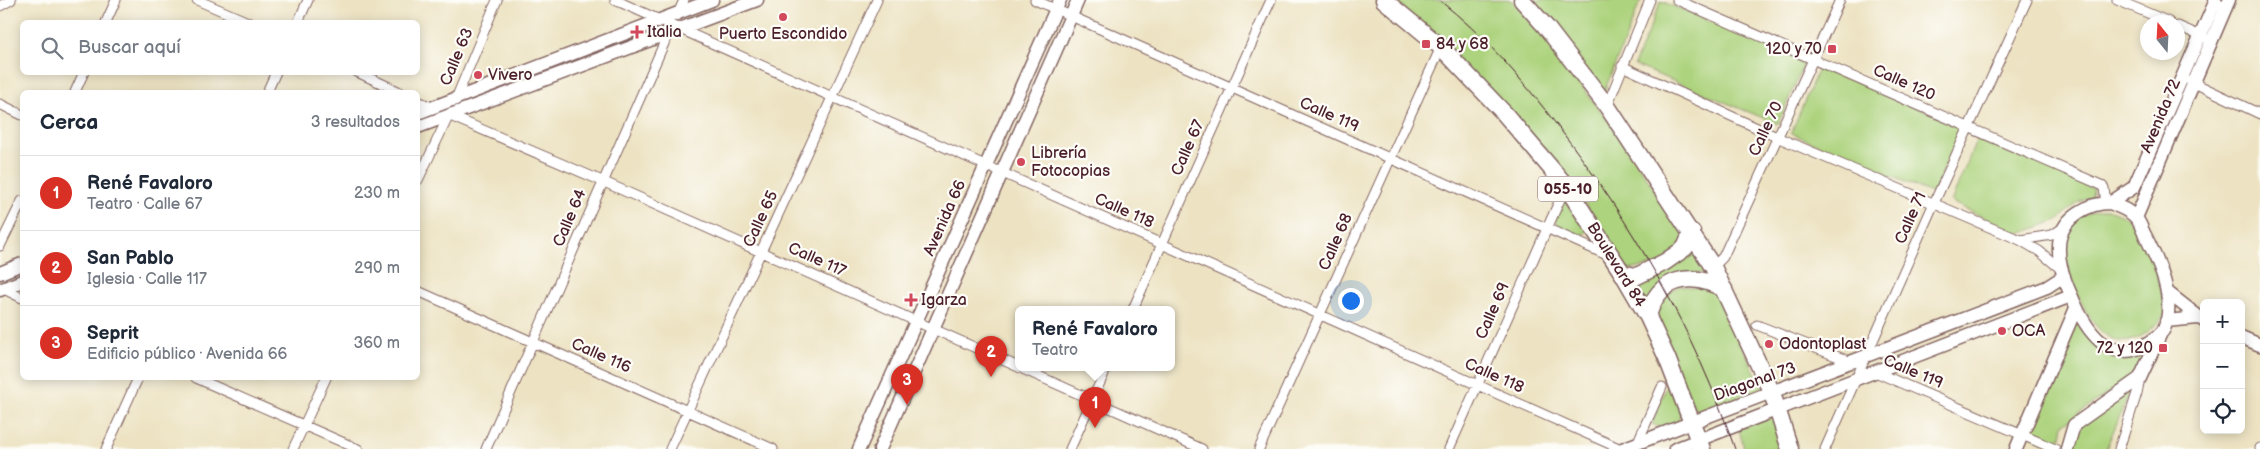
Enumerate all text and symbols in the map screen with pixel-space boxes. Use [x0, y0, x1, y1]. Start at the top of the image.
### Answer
marker: Puerto Escondido [777, 11, 789, 23]
north arrow [2140, 15, 2185, 60]
search box [20, 20, 420, 75]
place label: Italia [647, 23, 682, 42]
street label: Calle 63 [436, 25, 478, 89]
place label: Puerto Escondido [719, 25, 847, 44]
marker: Italia [631, 26, 643, 38]
icon: search [38, 34, 66, 62]
place label: 84 y 68 [1436, 35, 1488, 54]
text: Buscar aquí [78, 36, 181, 59]
marker: 84 y 68 [1420, 38, 1432, 50]
place label: 120 y 70 [1766, 40, 1822, 59]
marker: 120 y 70 [1826, 43, 1838, 55]
street label: Calle 120 [1870, 61, 1938, 105]
place label: Vivero [488, 66, 533, 85]
marker: Vivero [472, 69, 484, 81]
street label: Avenida 72 [2137, 76, 2185, 156]
street label: Calle 119 [1296, 94, 1362, 136]
street label: Calle 70 [1745, 99, 1787, 159]
text: Cerca [40, 110, 98, 135]
text: 3 resultados [311, 113, 400, 132]
street label: Calle 67 [1167, 117, 1209, 179]
place label: Librería Fotocopias [1031, 144, 1110, 181]
marker: Librería Fotocopias [1015, 156, 1027, 168]
text: René Favaloro [87, 172, 213, 195]
road number: 055-10 [1538, 176, 1598, 202]
street label: Avenida 66 [920, 177, 970, 259]
text: 1 [53, 184, 59, 203]
text: 230 m [354, 184, 400, 203]
street label: Calle 64 [549, 186, 591, 250]
street label: Calle 65 [740, 188, 782, 250]
street label: Calle 71 [1891, 189, 1931, 247]
street label: Calle 118 [1091, 190, 1157, 232]
text: Teatro · Calle 67 [87, 195, 202, 214]
street label: Calle 68 [1315, 211, 1357, 273]
street label: Boulevard 84 [1582, 219, 1650, 311]
street label: Calle 117 [785, 239, 849, 281]
text: San Pablo [87, 247, 174, 270]
text: 2 [51, 259, 61, 278]
text: 290 m [354, 259, 400, 278]
text: Iglesia · Calle 117 [87, 270, 207, 289]
street label: Calle 69 [1472, 280, 1514, 342]
your location [1338, 288, 1364, 314]
place label: Igarza [921, 291, 967, 310]
marker: Igarza [905, 294, 917, 306]
map controls [2200, 299, 2245, 434]
button: + [2200, 299, 2245, 344]
popup [1015, 306, 1175, 371]
text: René Favaloro [1032, 318, 1158, 341]
text: Seprit [87, 322, 139, 345]
place label: OCA [2012, 322, 2045, 341]
marker: OCA [1996, 325, 2008, 337]
text: 3 [51, 334, 61, 353]
text: 360 m [353, 334, 400, 353]
street label: Calle 116 [568, 334, 634, 378]
place label: Odontoplast [1779, 335, 1866, 354]
pin: 2 [975, 336, 1007, 377]
marker: Odontoplast [1763, 338, 1775, 350]
place label: 72 y 120 [2096, 339, 2153, 358]
text: Teatro [1032, 341, 1078, 360]
marker: 72 y 120 [2157, 342, 2169, 354]
button: − [2200, 344, 2245, 389]
text: Edificio público · Avenida 66 [87, 345, 287, 364]
street label: Calle 119 [1880, 351, 1946, 393]
street label: Calle 118 [1461, 355, 1527, 397]
street label: Diagonal 73 [1711, 358, 1799, 406]
pin: 3 [891, 364, 923, 405]
pin: 1 [1079, 387, 1111, 428]
button: locate [2200, 389, 2245, 434]

